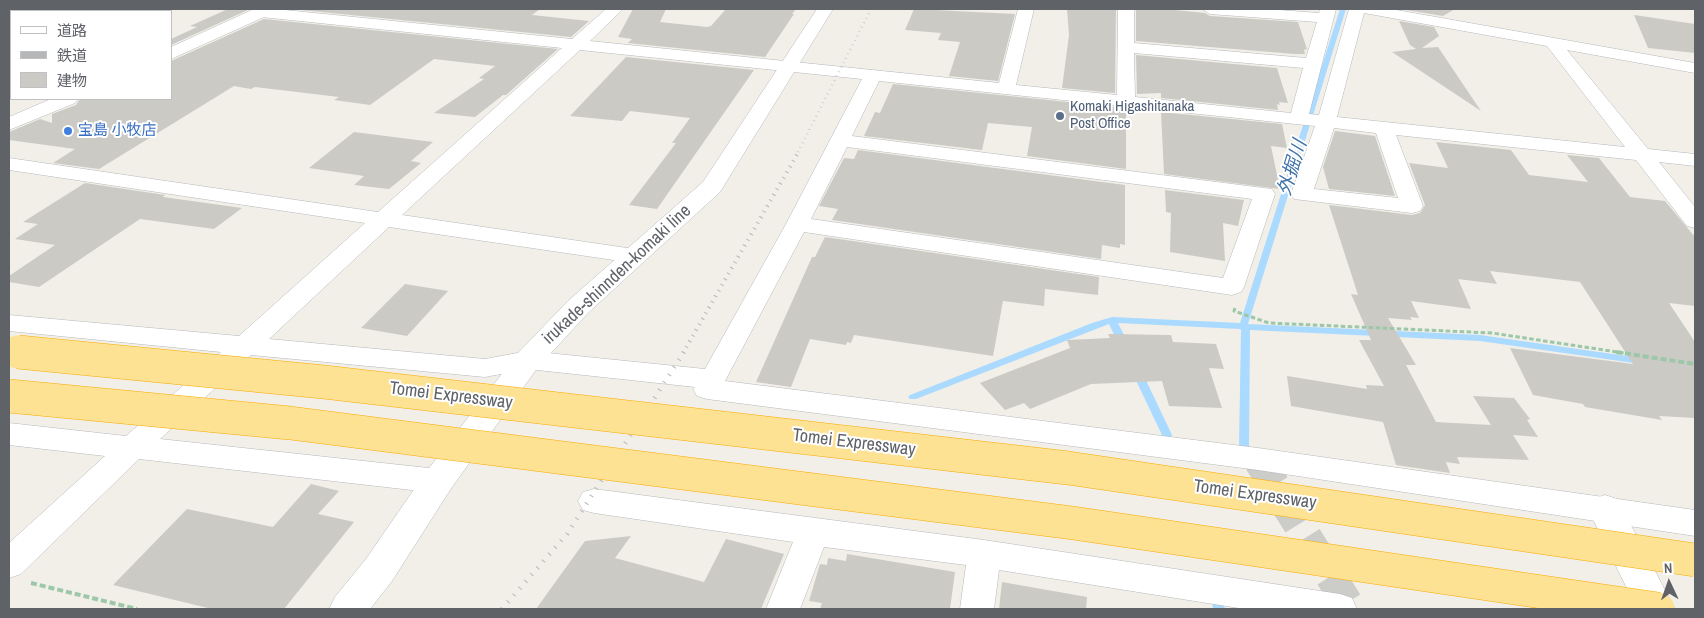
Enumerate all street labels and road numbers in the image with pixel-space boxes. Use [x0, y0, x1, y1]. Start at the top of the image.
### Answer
street label: irukade-shinnden-komaki line [538, 201, 696, 349]
street label: Tomei Expressway [388, 378, 514, 414]
street label: Tomei Expressway [791, 425, 917, 461]
street label: Tomei Expressway [1192, 476, 1318, 514]

